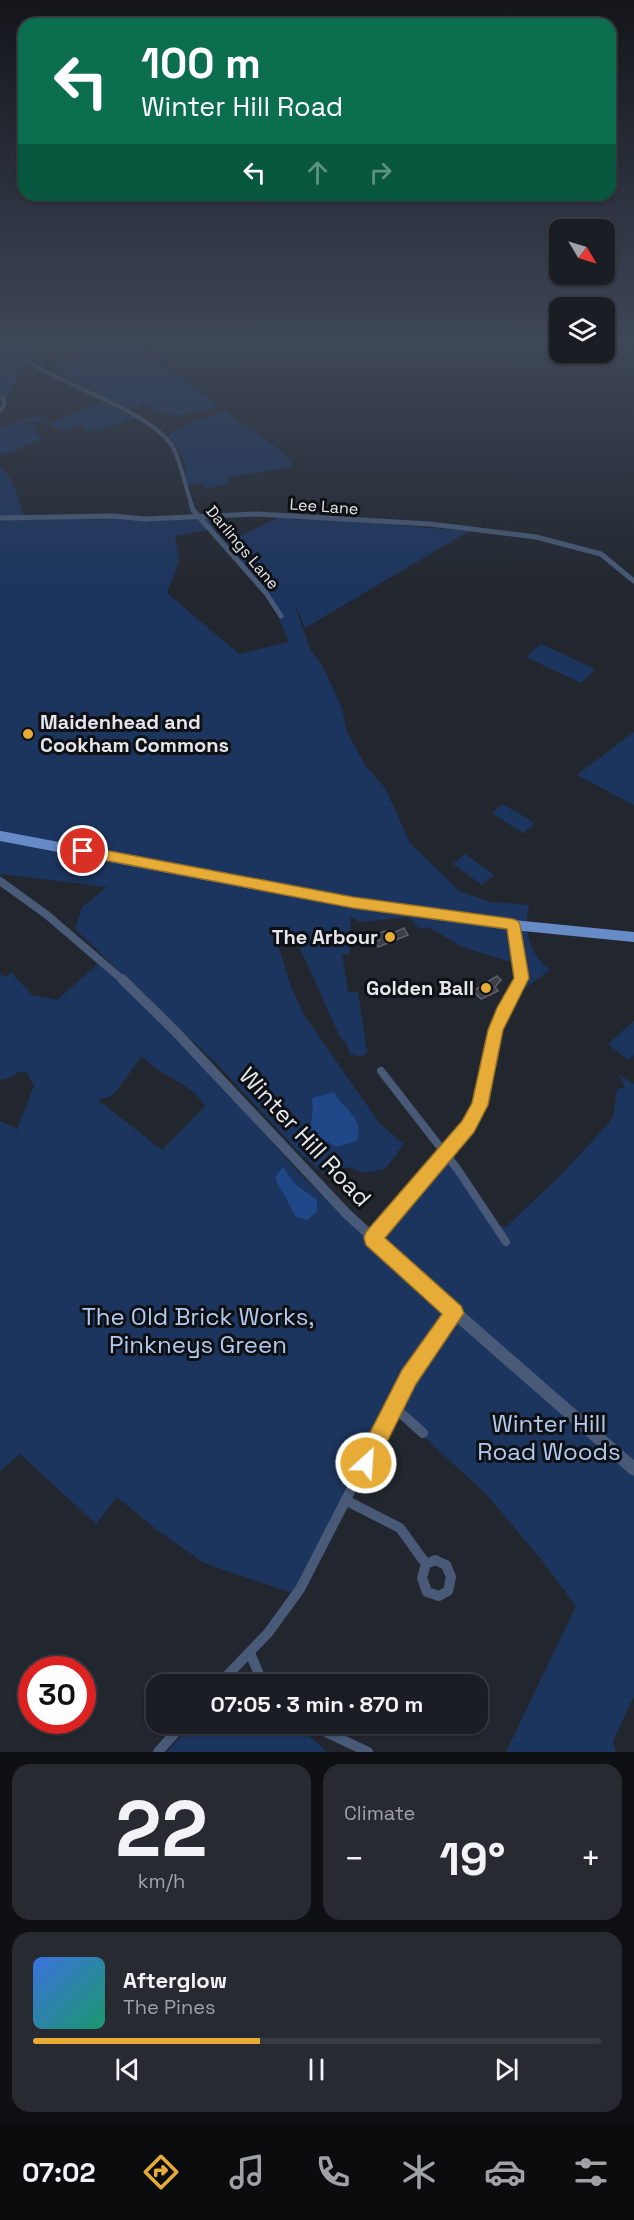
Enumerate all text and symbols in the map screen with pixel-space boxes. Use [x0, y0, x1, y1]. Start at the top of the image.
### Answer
text: 100 m [141, 37, 261, 90]
icon: left [42, 42, 120, 120]
text: Winter Hill Road [141, 89, 343, 124]
icon: left [238, 156, 271, 189]
icon: ahead [301, 156, 334, 189]
icon: right [364, 156, 397, 189]
north arrow [549, 219, 615, 285]
map controls [549, 219, 615, 363]
button: layers [549, 297, 615, 363]
street label: Lee Lane [289, 494, 359, 519]
street label: Darlings Lane [201, 501, 284, 594]
place label: Maidenhead and Cookham Commons [40, 709, 229, 758]
marker: Maidenhead and Cookham Commons [21, 727, 35, 741]
pin [57, 825, 108, 876]
icon: arrive [66, 834, 99, 867]
place label: The Arbour [272, 924, 378, 950]
marker: The Arbour [383, 930, 397, 944]
place label: Golden Ball [366, 975, 474, 1001]
marker: Golden Ball [479, 981, 493, 995]
street label: Winter Hill Road [233, 1060, 378, 1213]
park label: The Old Brick Works, Pinkneys Green [82, 1301, 314, 1360]
park label: Winter Hill Road Woods [477, 1408, 621, 1467]
position arrow [334, 1431, 398, 1495]
speed limit sign: 30 [18, 1656, 96, 1734]
text: 07:05 · 3 min · 870 m [211, 1690, 423, 1718]
text: 22 [115, 1779, 208, 1879]
text: Climate [344, 1800, 415, 1826]
text: 19° [440, 1831, 505, 1888]
text: − [344, 1838, 364, 1880]
text: + [581, 1838, 601, 1880]
text: km/h [138, 1868, 185, 1894]
text: Afterglow [123, 1966, 227, 1994]
text: The Pines [123, 1994, 216, 2020]
icon: previous [111, 2053, 144, 2086]
icon: pause [300, 2053, 333, 2086]
icon: next [490, 2053, 523, 2086]
icon: directions [140, 2151, 182, 2193]
icon: music [226, 2151, 268, 2193]
icon: phone [312, 2151, 354, 2193]
icon: climate [398, 2151, 440, 2193]
icon: car [484, 2151, 526, 2193]
icon: filters [570, 2151, 612, 2193]
text: 07:02 [22, 2155, 96, 2190]

